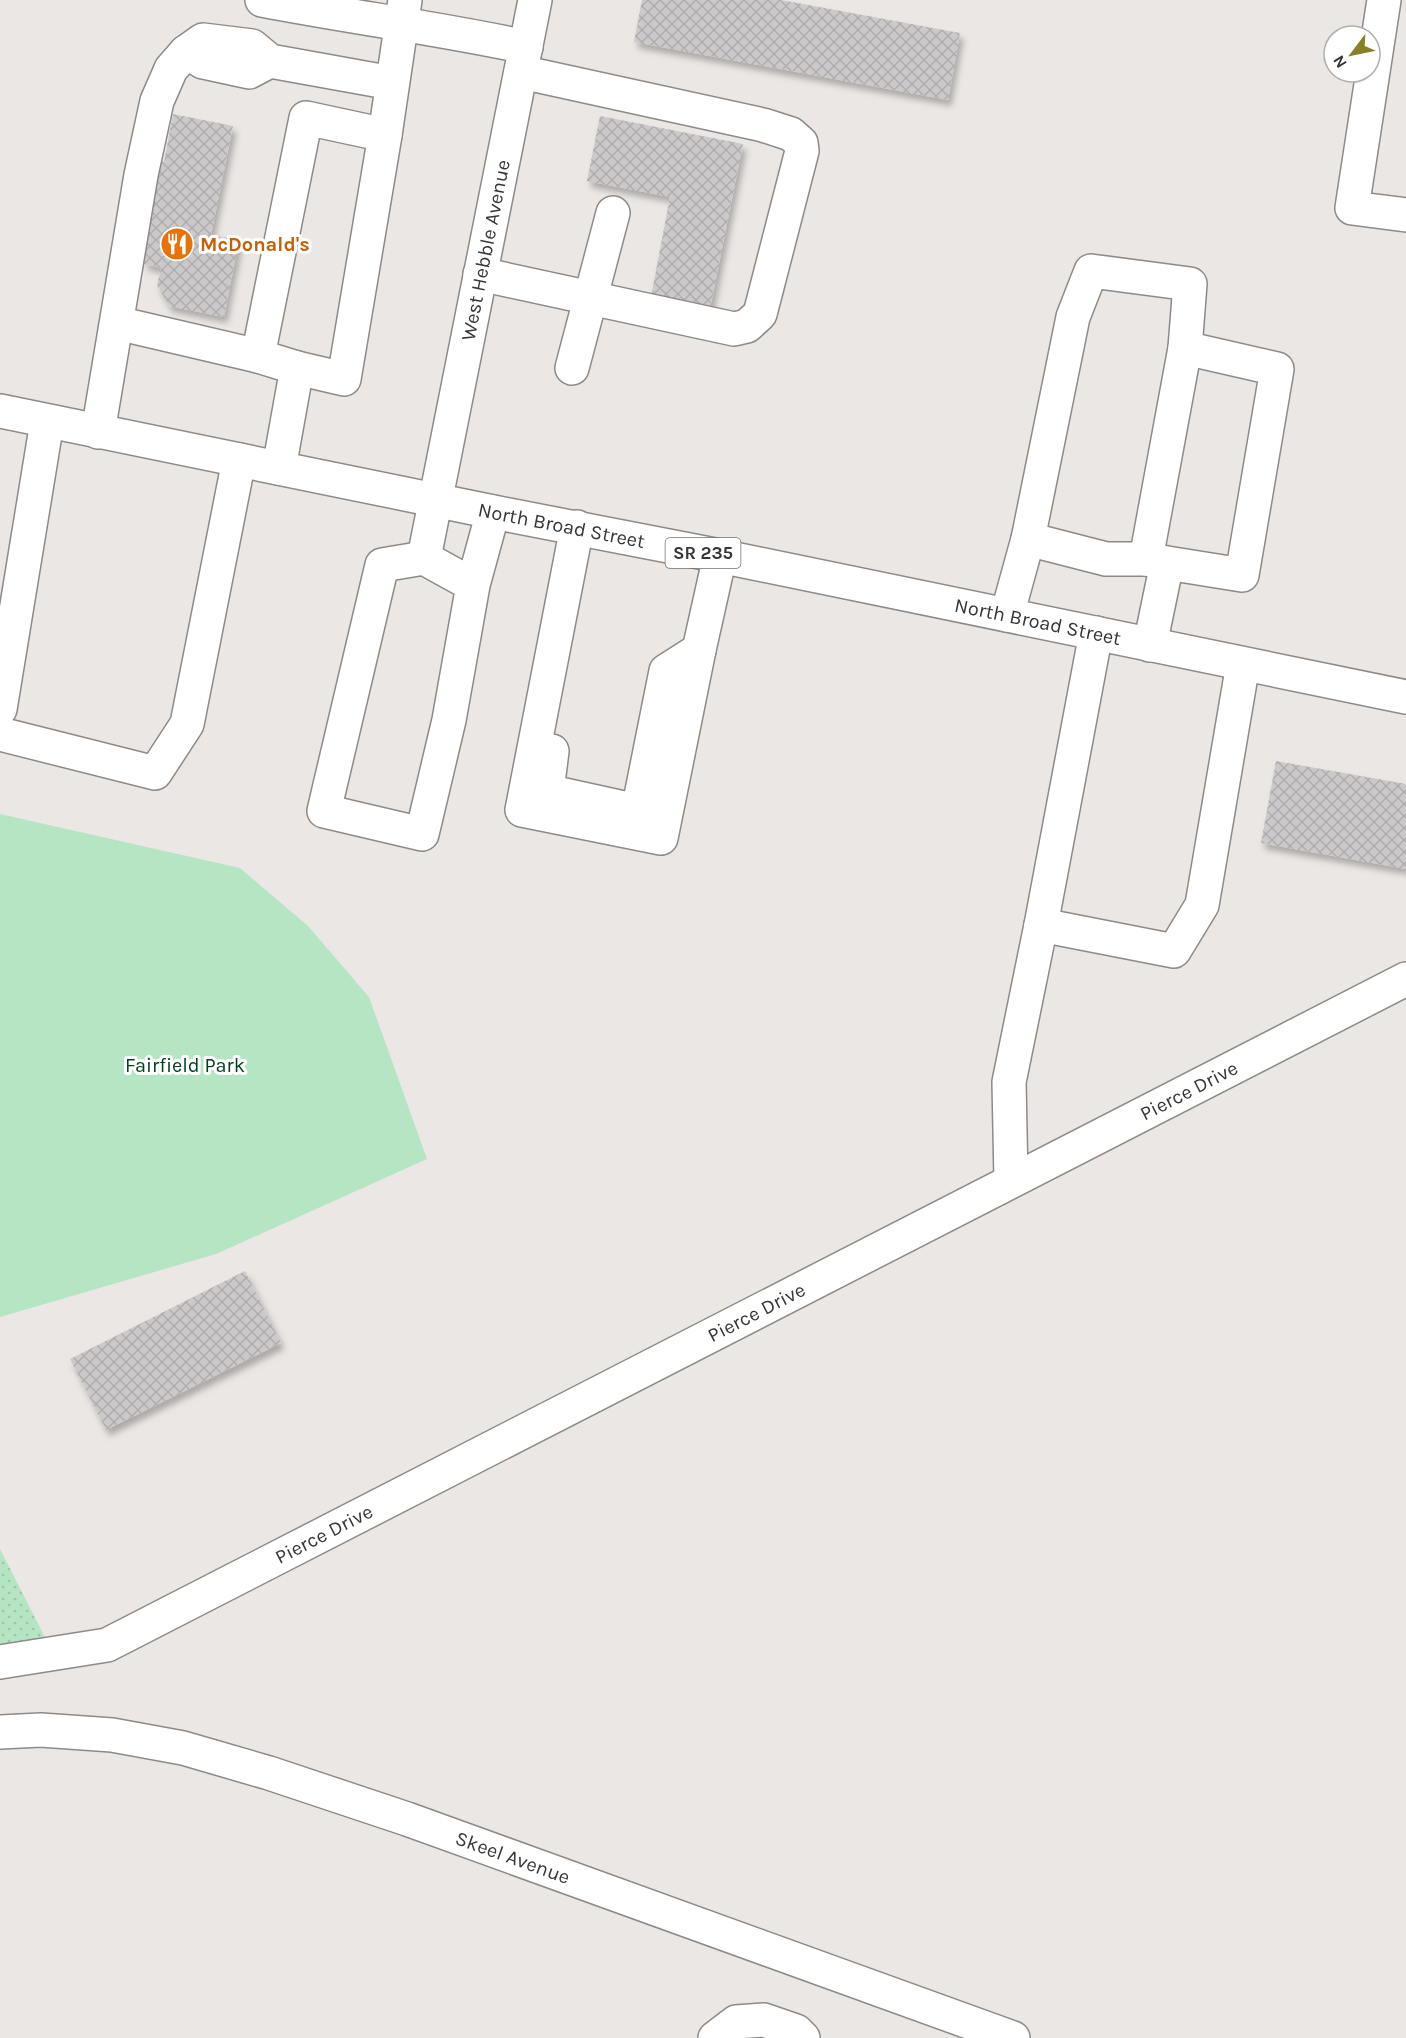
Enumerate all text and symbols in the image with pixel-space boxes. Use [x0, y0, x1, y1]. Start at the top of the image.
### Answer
north arrow [1322, 24, 1382, 84]
text: N [1329, 52, 1351, 72]
street label: West Hebble Avenue [457, 158, 515, 343]
restaurant icon: McDonald's [159, 226, 195, 262]
place label: McDonald's [200, 233, 310, 256]
street label: North Broad Street [476, 498, 647, 553]
road number: SR 235 [666, 538, 740, 568]
street label: North Broad Street [953, 594, 1124, 650]
park label: Fairfield Park [125, 1054, 245, 1077]
street label: Pierce Drive [1136, 1056, 1242, 1125]
street label: Pierce Drive [704, 1278, 809, 1347]
street label: Pierce Drive [271, 1500, 377, 1569]
street label: Skeel Avenue [452, 1826, 573, 1889]

